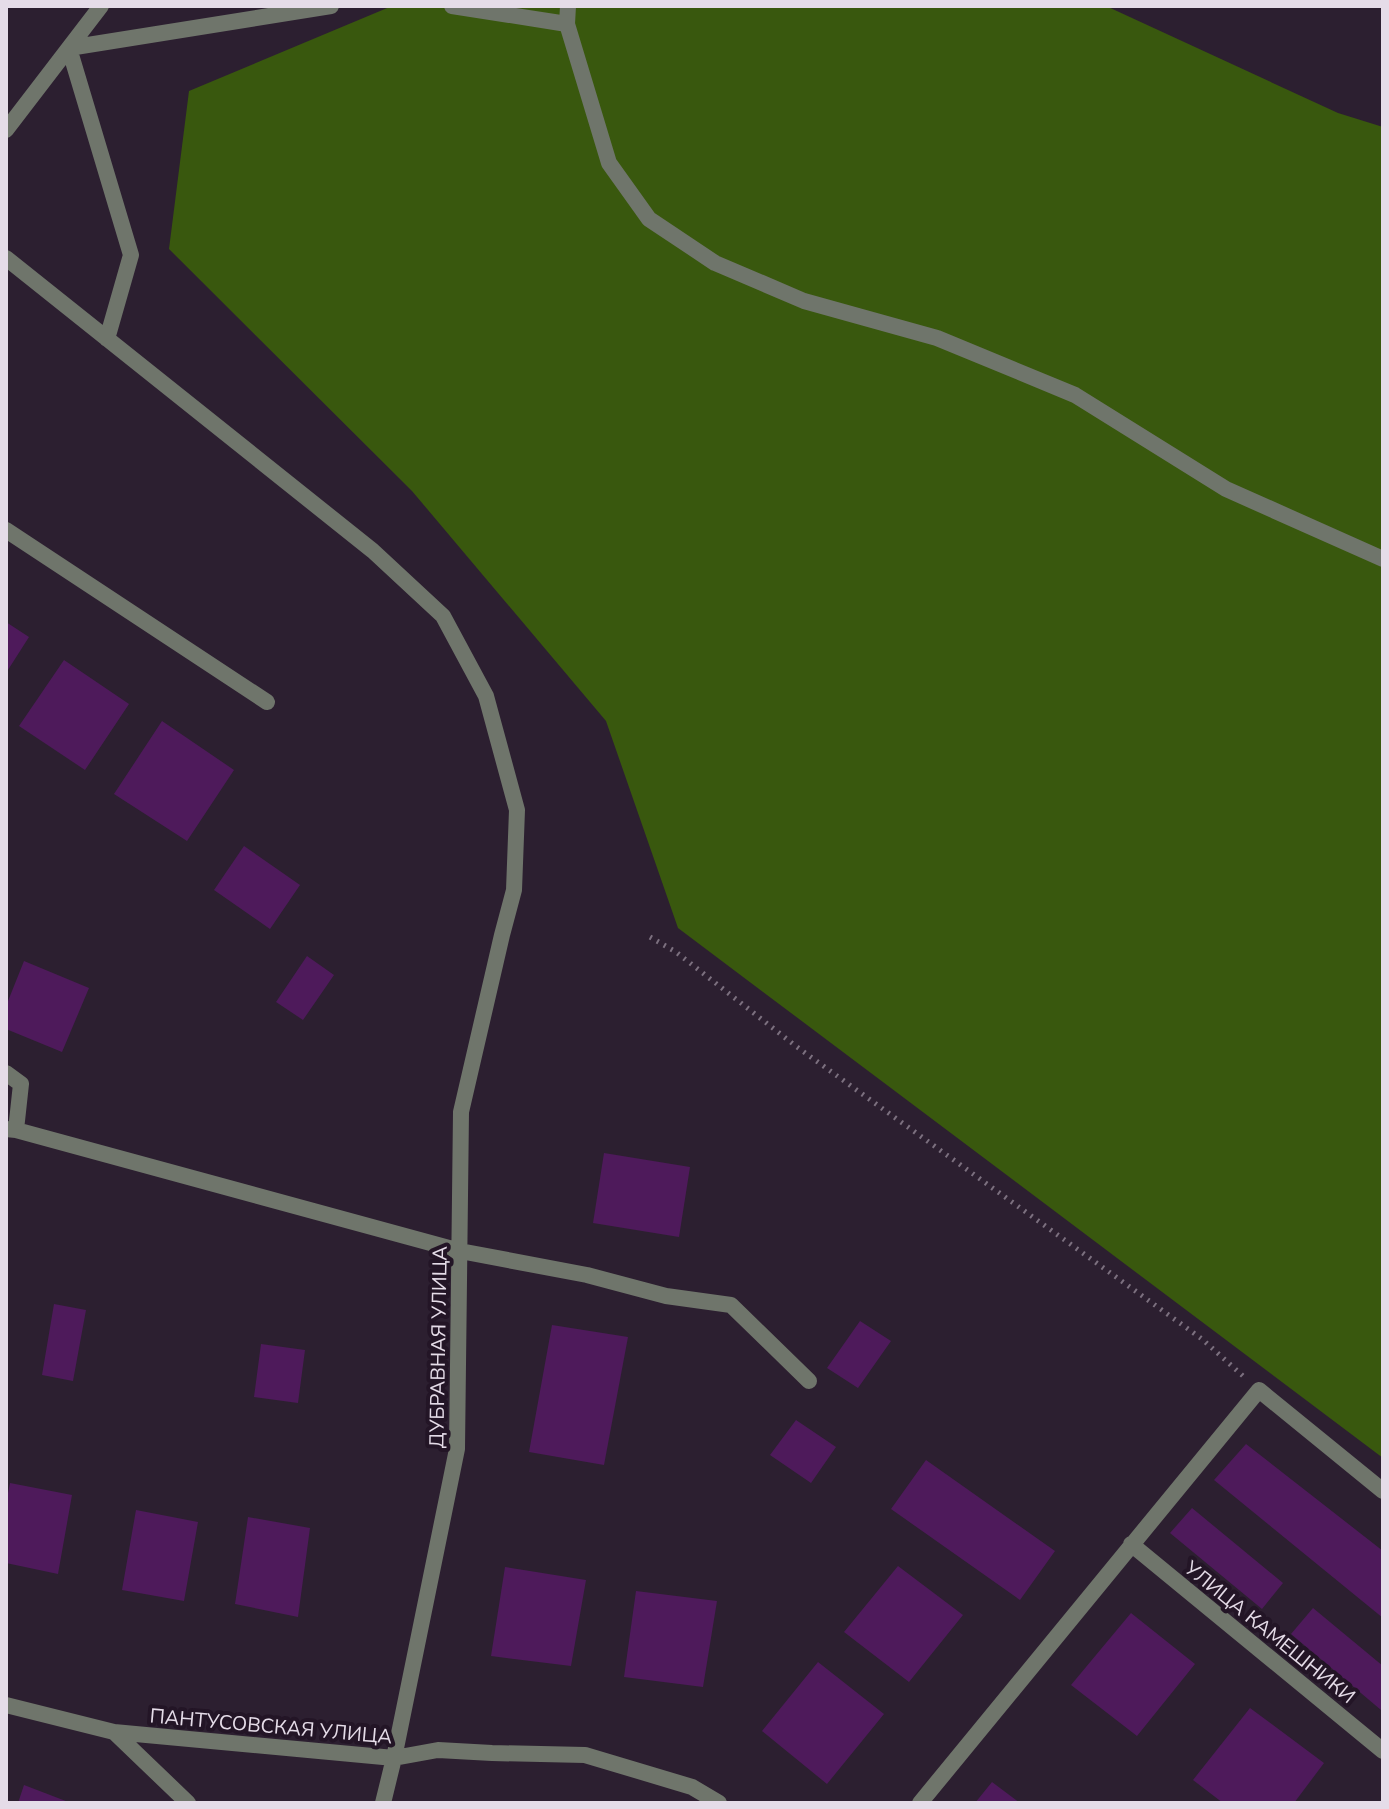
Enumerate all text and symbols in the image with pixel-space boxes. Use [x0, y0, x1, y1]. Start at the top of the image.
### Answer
street label: ДУБРАВНАЯ УЛИЦА [423, 1245, 454, 1448]
street label: УЛИЦА КАМЕШНИКИ [1178, 1554, 1361, 1710]
street label: ПАНТУСОВСКАЯ УЛИЦА [149, 1702, 394, 1751]

